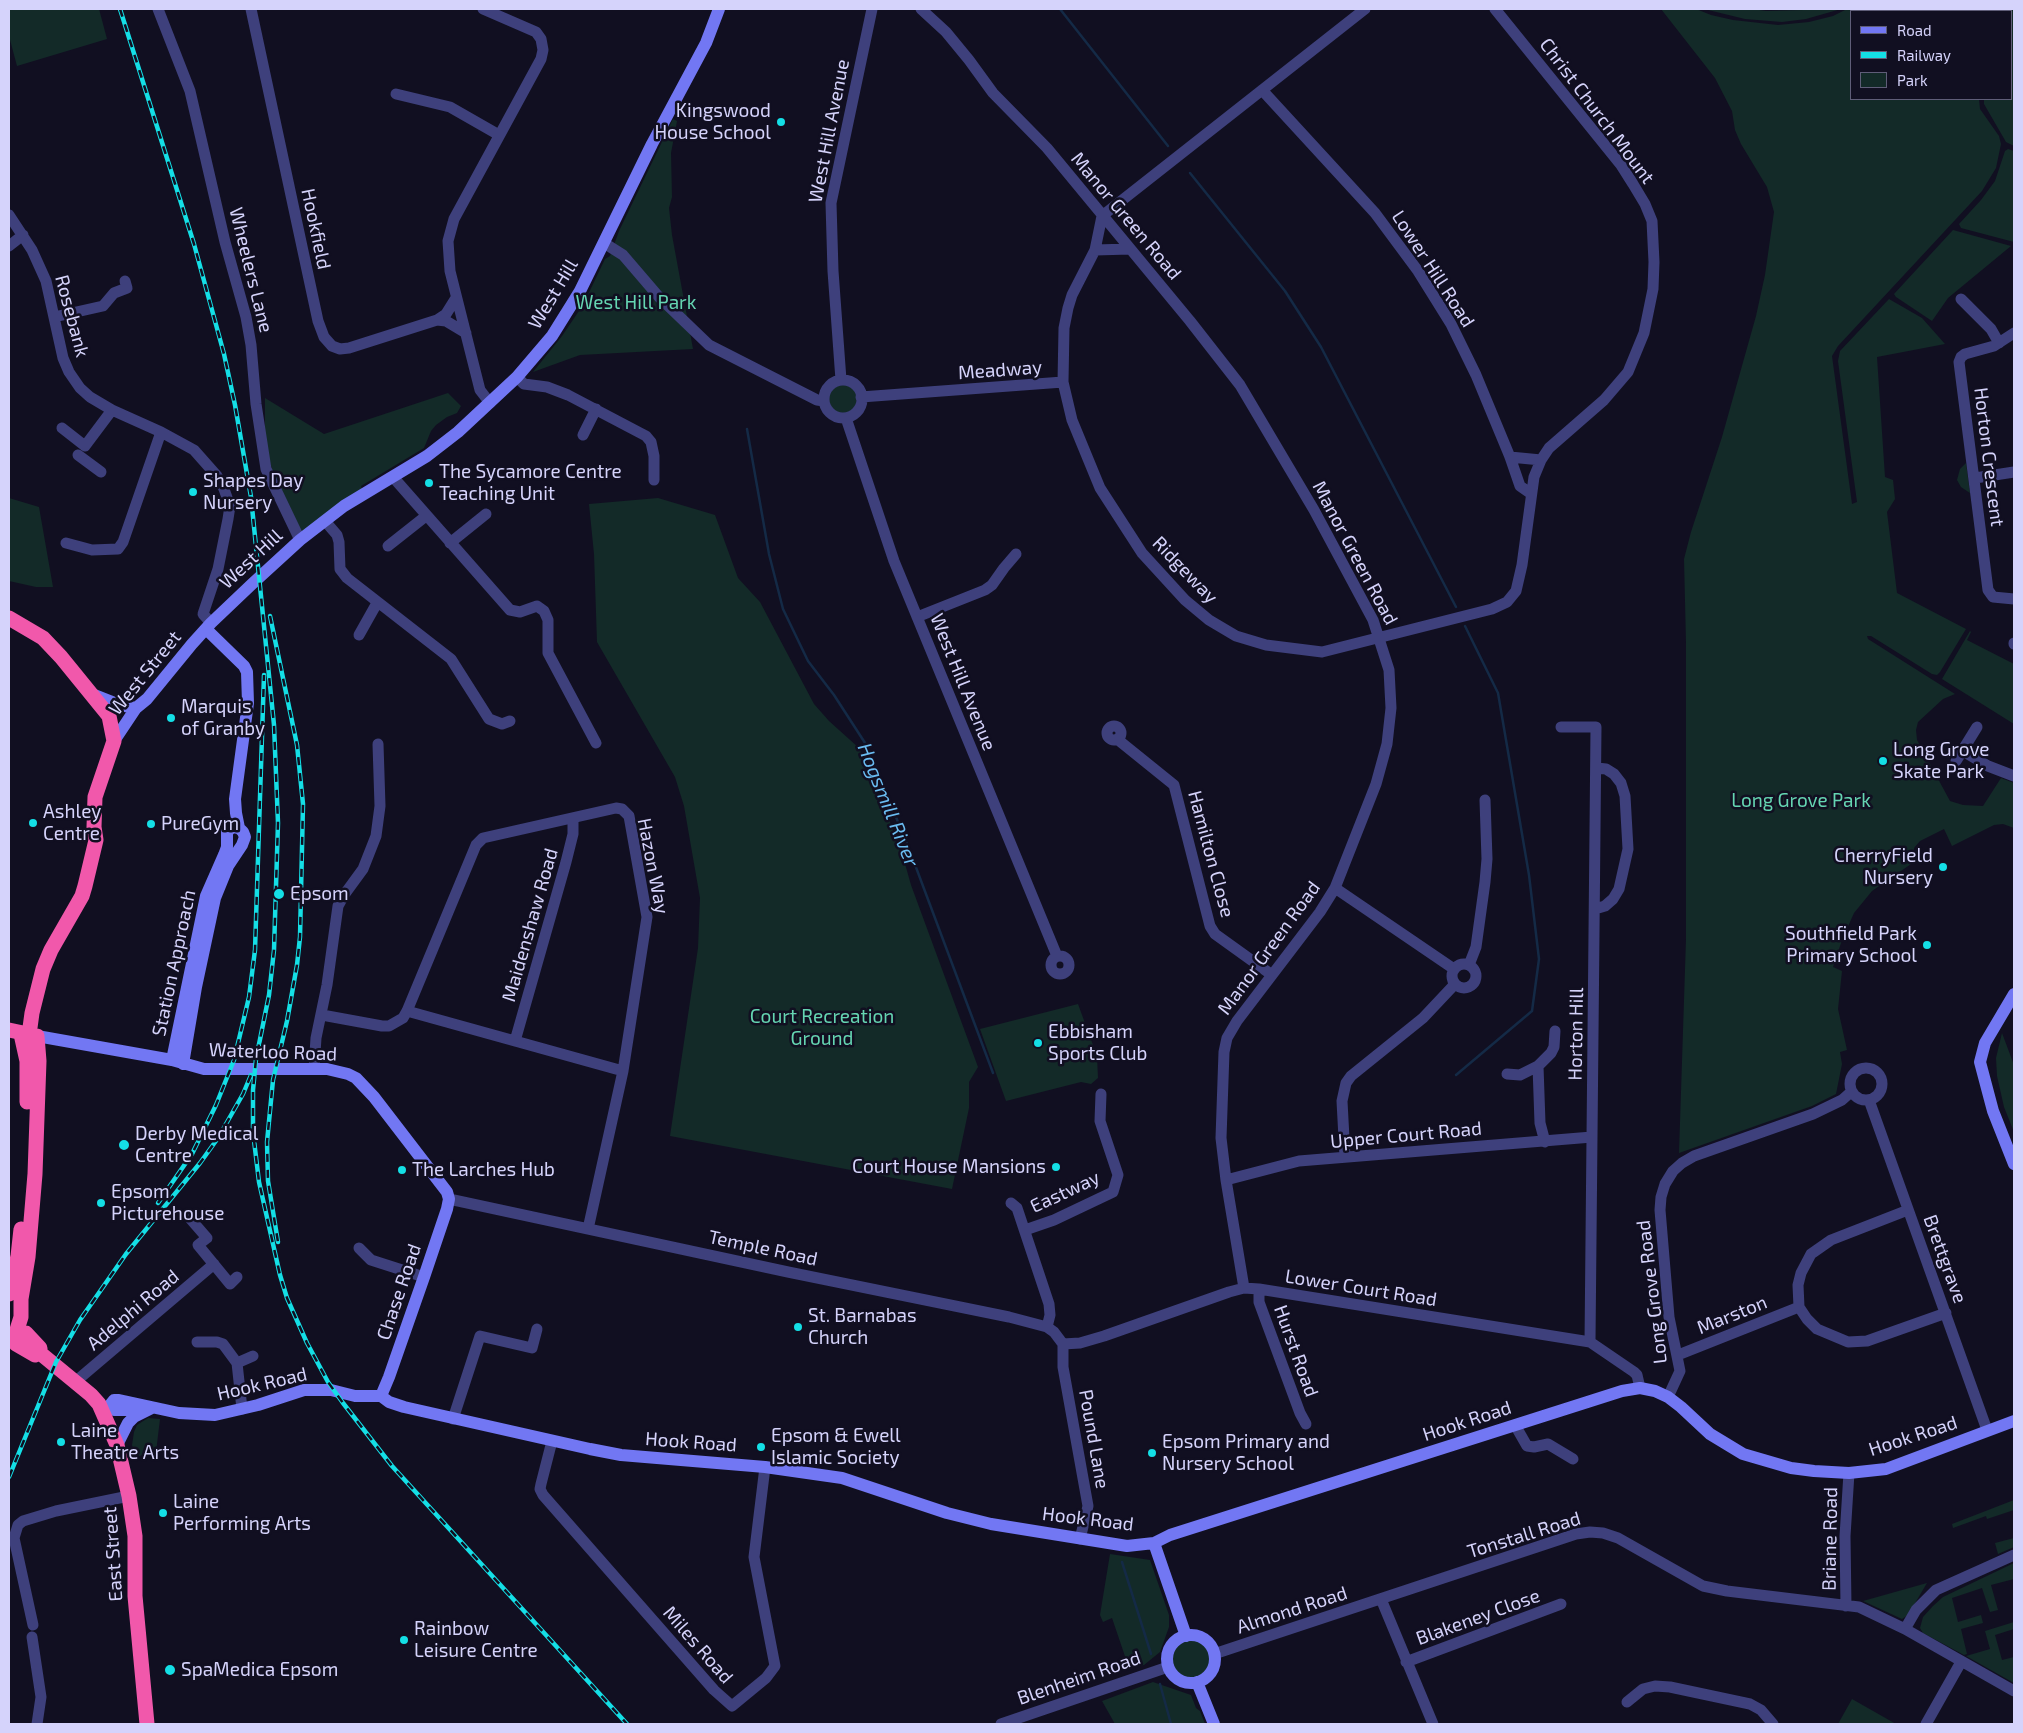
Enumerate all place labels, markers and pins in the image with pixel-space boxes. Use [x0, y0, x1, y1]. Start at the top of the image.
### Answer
place label: Kingswood House School [654, 100, 771, 144]
marker: Kingswood House School [775, 116, 787, 128]
place label: The Sycamore Centre Teaching Unit [439, 461, 622, 505]
place label: Shapes Day Nursery [203, 470, 303, 514]
marker: The Sycamore Centre Teaching Unit [423, 477, 435, 489]
marker: Shapes Day Nursery [187, 486, 199, 498]
place label: Marquis of Granby [181, 696, 265, 740]
marker: Marquis of Granby [165, 712, 177, 724]
place label: Long Grove Skate Park [1893, 739, 1990, 783]
marker: Long Grove Skate Park [1877, 755, 1889, 767]
place label: Ashley Centre [43, 801, 101, 845]
place label: PureGym [161, 813, 239, 835]
marker: Ashley Centre [27, 817, 39, 829]
marker: PureGym [145, 818, 157, 830]
place label: CherryField Nursery [1834, 845, 1933, 889]
marker: CherryField Nursery [1937, 861, 1949, 873]
place label: Epsom [290, 883, 349, 905]
marker: Epsom [272, 887, 286, 901]
place label: Southfield Park Primary School [1785, 923, 1917, 967]
marker: Southfield Park Primary School [1921, 939, 1933, 951]
place label: Ebbisham Sports Club [1048, 1021, 1147, 1065]
marker: Ebbisham Sports Club [1032, 1037, 1044, 1049]
place label: Derby Medical Centre [135, 1123, 258, 1167]
marker: Derby Medical Centre [117, 1138, 131, 1152]
place label: Court House Mansions [852, 1156, 1046, 1178]
place label: The Larches Hub [412, 1159, 555, 1181]
marker: Court House Mansions [1050, 1161, 1062, 1173]
marker: The Larches Hub [396, 1164, 408, 1176]
place label: Epsom Picturehouse [111, 1181, 224, 1225]
marker: Epsom Picturehouse [95, 1197, 107, 1209]
place label: St. Barnabas Church [808, 1305, 917, 1349]
marker: St. Barnabas Church [792, 1321, 804, 1333]
place label: Laine Theatre Arts [71, 1420, 179, 1464]
place label: Epsom & Ewell Islamic Society [771, 1425, 901, 1469]
place label: Epsom Primary and Nursery School [1162, 1431, 1330, 1475]
marker: Laine Theatre Arts [55, 1436, 67, 1448]
marker: Epsom & Ewell Islamic Society [755, 1441, 767, 1453]
marker: Epsom Primary and Nursery School [1146, 1447, 1158, 1459]
place label: Laine Performing Arts [173, 1491, 311, 1535]
marker: Laine Performing Arts [157, 1507, 169, 1519]
place label: Rainbow Leisure Centre [414, 1618, 538, 1662]
marker: Rainbow Leisure Centre [398, 1634, 410, 1646]
place label: SpaMedica Epsom [181, 1659, 338, 1681]
marker: SpaMedica Epsom [163, 1663, 177, 1677]

